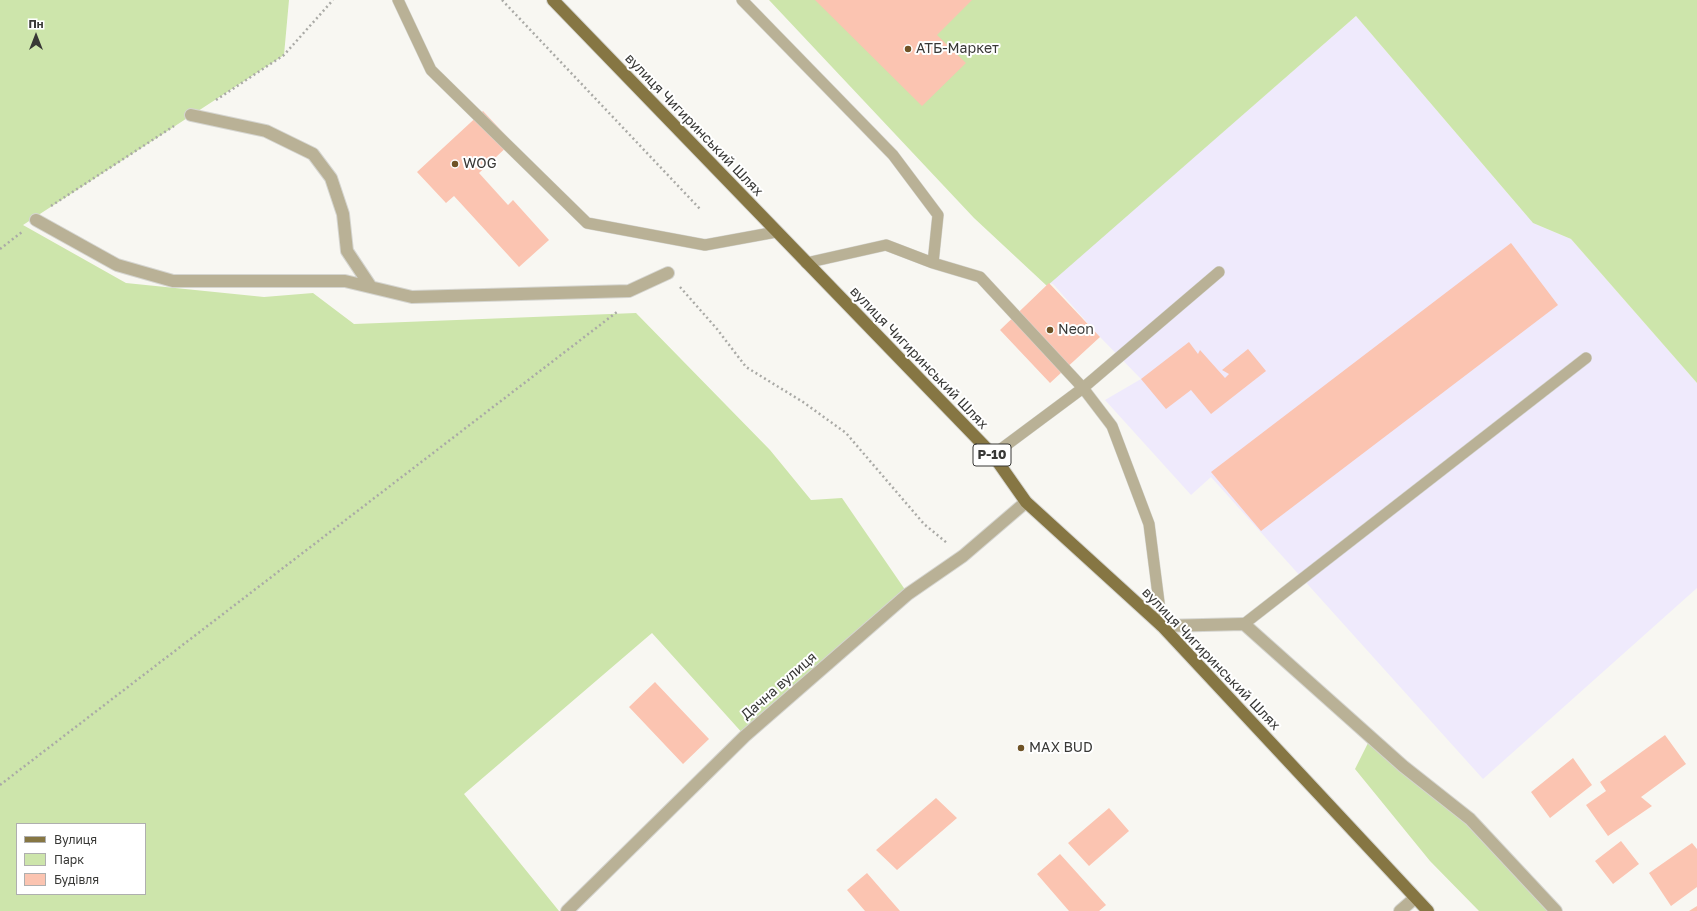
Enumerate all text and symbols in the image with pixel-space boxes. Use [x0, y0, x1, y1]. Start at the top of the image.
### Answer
north arrow [16, 16, 56, 56]
text: Пн [29, 17, 43, 30]
place label: АТБ-Маркет [916, 41, 999, 57]
marker: АТБ-Маркет [903, 44, 913, 54]
street label: вулиця Чигиринський Шлях [621, 50, 767, 200]
place label: WOG [463, 156, 497, 172]
marker: WOG [450, 159, 460, 169]
street label: вулиця Чигиринський Шлях [846, 283, 992, 433]
place label: Neon [1058, 322, 1094, 338]
marker: Neon [1045, 325, 1055, 335]
road number: Р-10 [973, 444, 1011, 466]
street label: вулиця Чигиринський Шлях [1138, 584, 1284, 734]
street label: Дачна вулиця [738, 649, 820, 723]
place label: MAX BUD [1029, 740, 1093, 756]
marker: MAX BUD [1016, 743, 1026, 753]
legend [16, 823, 146, 895]
text: Вулиця [54, 832, 97, 847]
text: Парк [54, 852, 84, 867]
text: Будівля [54, 872, 99, 887]

